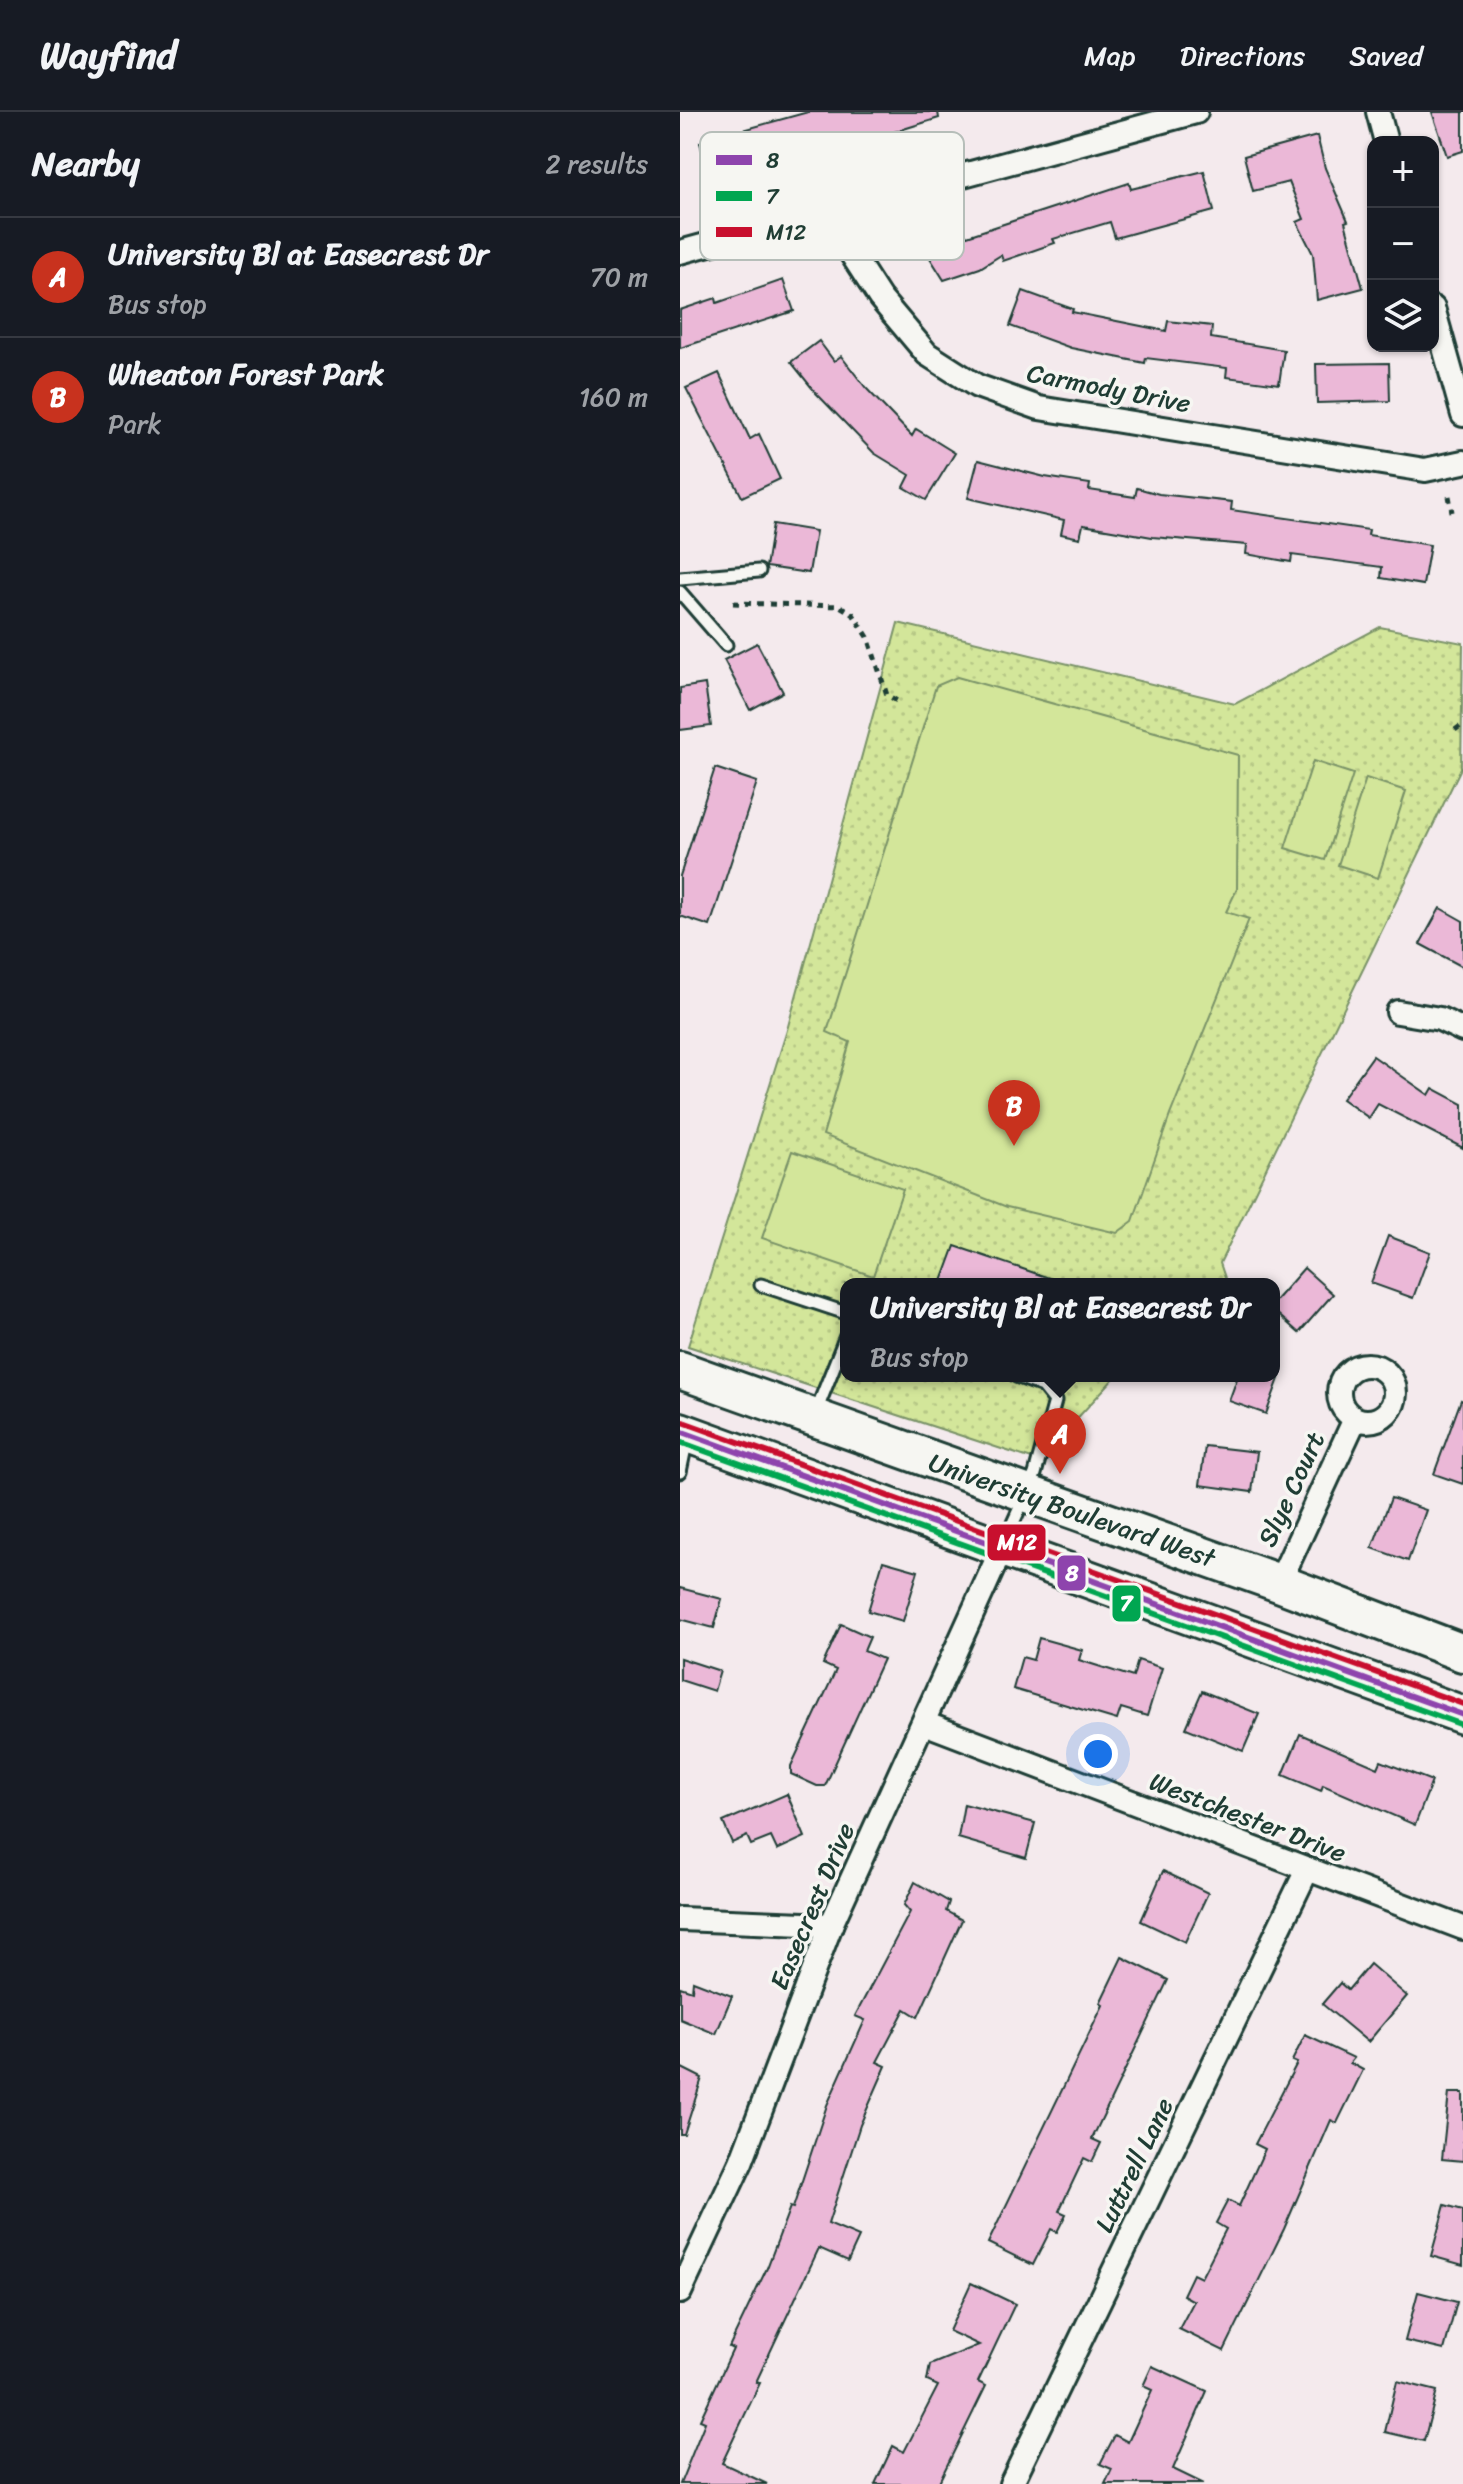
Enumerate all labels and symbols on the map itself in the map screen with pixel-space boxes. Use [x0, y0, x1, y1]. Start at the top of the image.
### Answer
legend [700, 132, 964, 260]
text: 8 [766, 141, 779, 180]
text: 7 [766, 177, 780, 216]
text: M12 [766, 213, 806, 252]
street label: Carmody Drive [1023, 350, 1195, 426]
pin: B [988, 1080, 1040, 1146]
pin: A [1034, 1408, 1086, 1474]
street label: Slye Court [1244, 1424, 1338, 1554]
street label: University Boulevard West [922, 1439, 1223, 1581]
line badge: M12 [986, 1523, 1047, 1562]
text: M12 [996, 1523, 1037, 1562]
line badge: 8 [1056, 1554, 1087, 1592]
text: 8 [1064, 1554, 1079, 1593]
line badge: 7 [1111, 1584, 1142, 1623]
text: 7 [1120, 1584, 1135, 1623]
your location [1078, 1734, 1118, 1774]
street label: Westchester Drive [1143, 1758, 1353, 1876]
street label: Easecrest Drive [756, 1815, 868, 1997]
street label: Luttrell Lane [1081, 2090, 1187, 2240]

